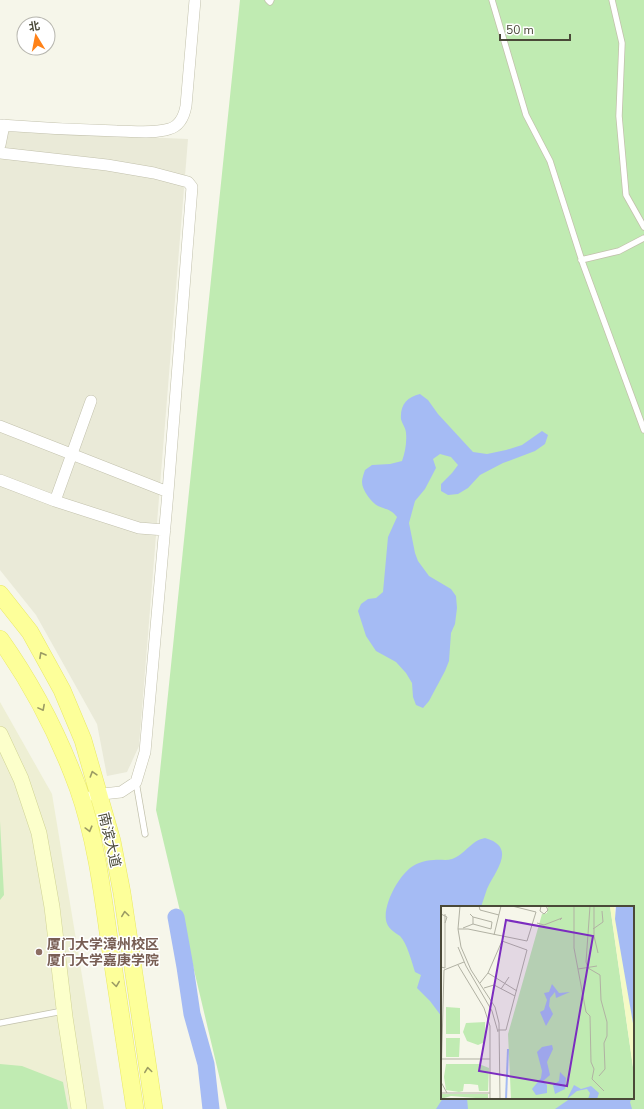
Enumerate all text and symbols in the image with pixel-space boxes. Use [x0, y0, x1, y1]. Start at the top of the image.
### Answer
north arrow [16, 16, 56, 56]
scale bar [500, 16, 570, 42]
text: 北 [28, 18, 41, 35]
text: 50 m [506, 22, 534, 38]
one-way arrow [40, 652, 47, 659]
one-way arrow [37, 704, 44, 711]
one-way arrow [89, 771, 98, 778]
street label: 南滨大道 [94, 811, 125, 870]
one-way arrow [84, 825, 93, 832]
inset map [441, 906, 634, 1099]
one-way arrow [121, 911, 130, 917]
place label: 厦门大学漳州校区 厦门大学嘉庚学院 [47, 935, 159, 970]
marker: 厦门大学漳州校区 厦门大学嘉庚学院 [34, 947, 44, 957]
one-way arrow [111, 981, 120, 987]
one-way arrow [144, 1067, 153, 1074]

